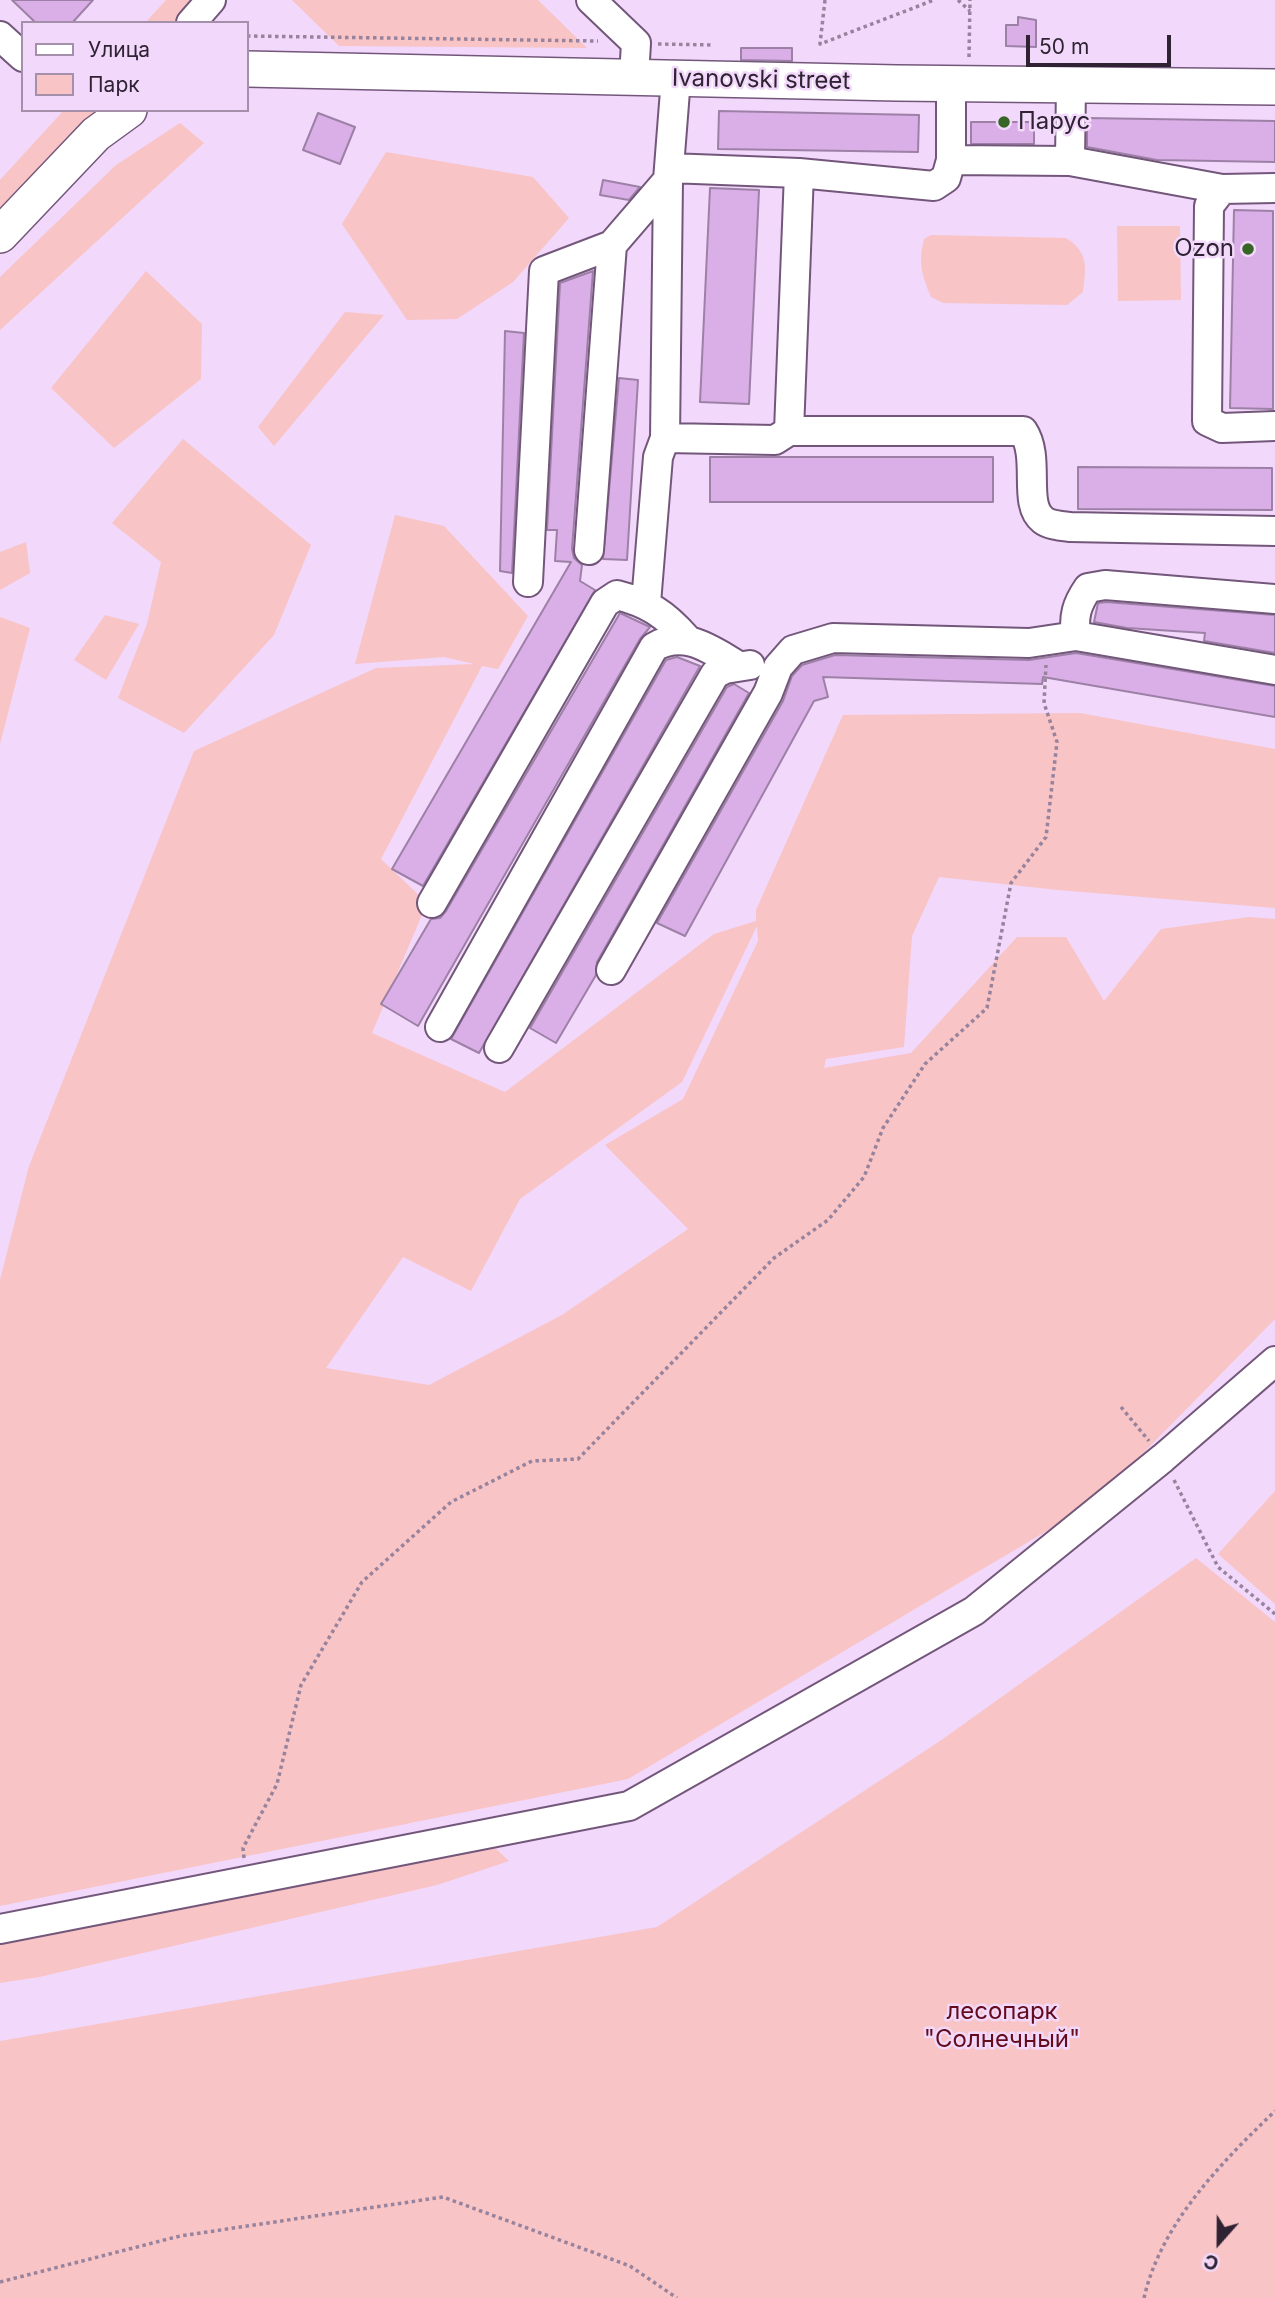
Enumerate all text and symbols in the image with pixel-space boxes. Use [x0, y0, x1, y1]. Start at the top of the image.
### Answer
legend [21, 21, 248, 112]
scale bar [1030, 21, 1175, 65]
text: 50 m [1039, 34, 1089, 59]
text: Улица [88, 37, 150, 62]
street label: Ivanovski street [672, 64, 850, 96]
text: Парк [88, 72, 140, 97]
place label: Парус [1018, 108, 1090, 136]
marker: Парус [996, 114, 1012, 130]
place label: Ozon [1174, 235, 1234, 263]
marker: Ozon [1240, 241, 1256, 257]
park label: лесопарк "Солнечный" [924, 1998, 1080, 2054]
north arrow [1184, 2207, 1254, 2277]
text: С [1201, 2249, 1222, 2275]

